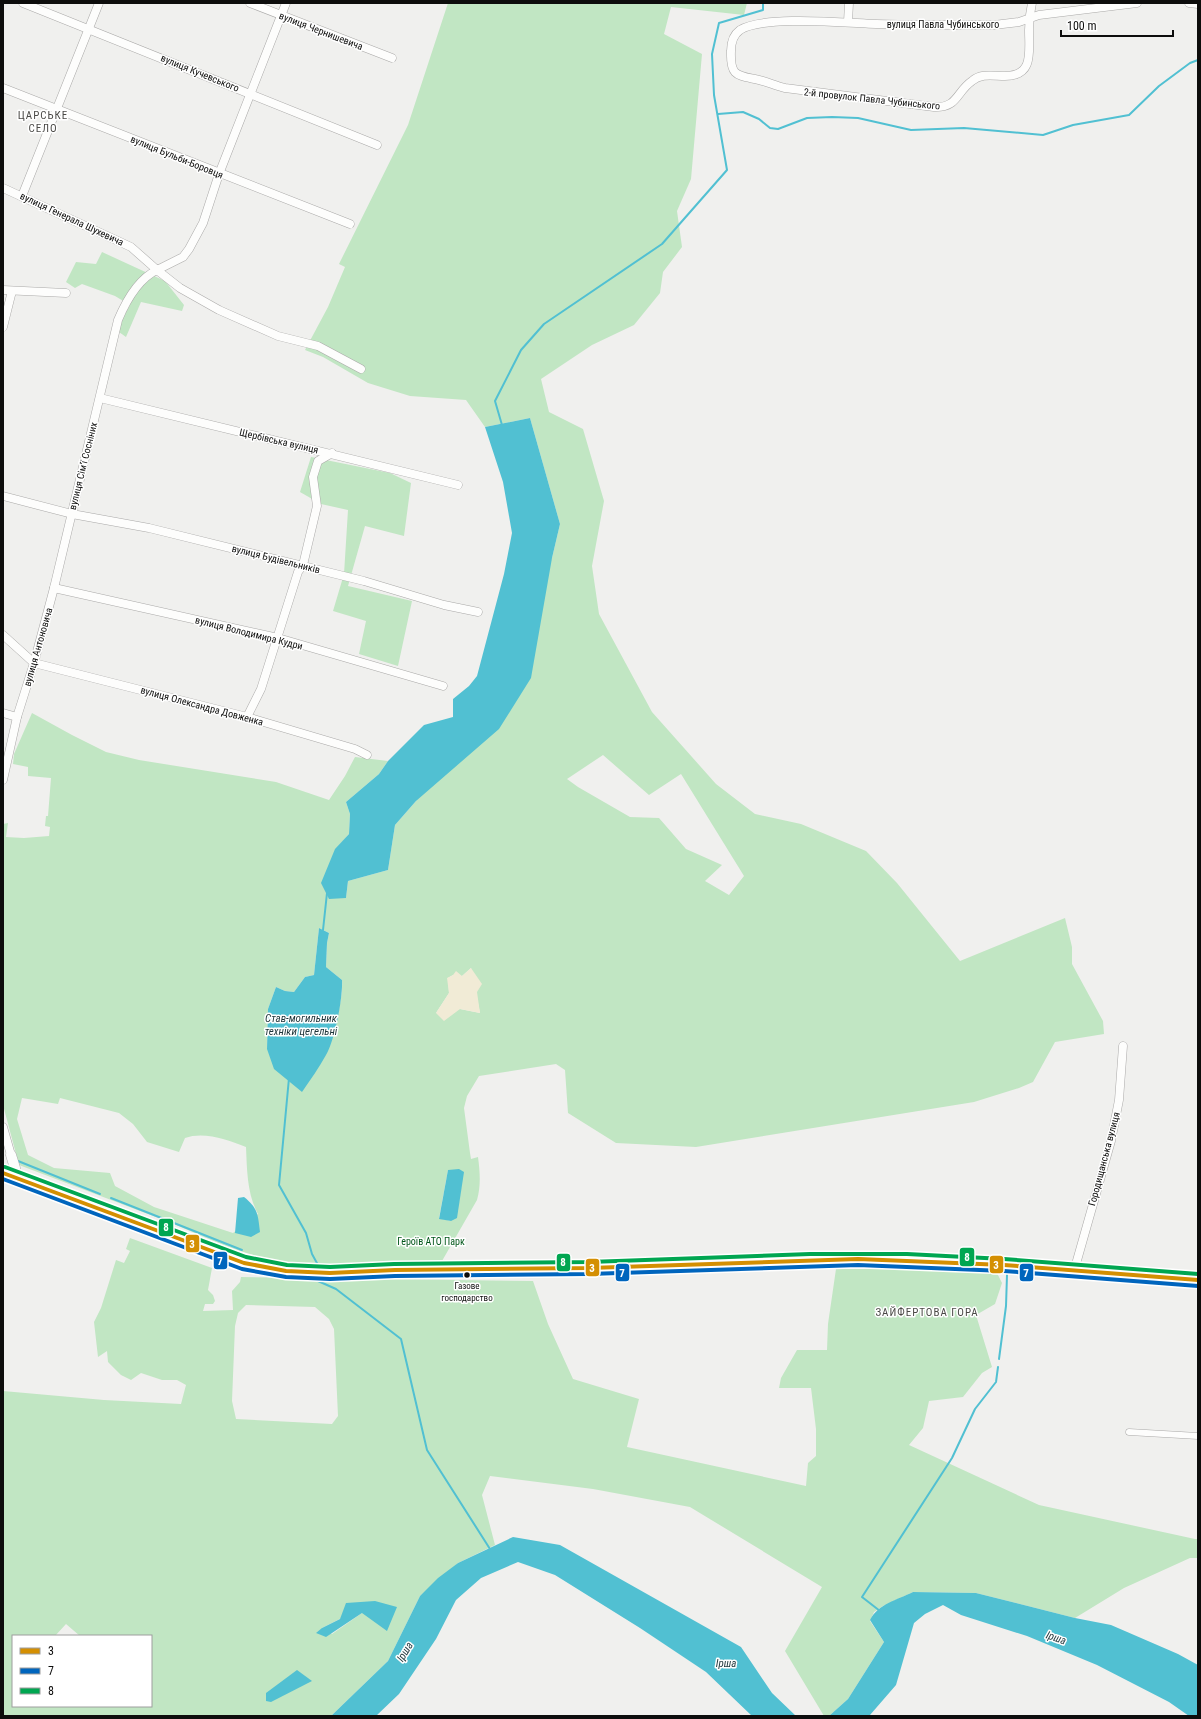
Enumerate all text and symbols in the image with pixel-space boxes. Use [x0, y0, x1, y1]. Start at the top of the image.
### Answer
street label: вулиця Чернишевича [278, 10, 365, 52]
scale bar [1061, 12, 1173, 38]
street label: вулиця Павла Чубинського [887, 19, 999, 30]
text: 100 m [1067, 19, 1097, 33]
street label: вулиця Кучевського [159, 52, 241, 94]
street label: 2-й провулок Павла Чубинського [803, 86, 941, 112]
district label: ЦАРСЬКЕ СЕЛО [18, 109, 68, 135]
street label: вулиця Бульби-Боровця [129, 133, 225, 181]
street label: вулиця Генерала Шухевича [19, 190, 126, 248]
street label: вулиця Сім’ї Сосніних [67, 420, 99, 511]
street label: Щербівська вулиця [238, 427, 320, 455]
street label: вулиця Будівельників [231, 543, 321, 575]
street label: вулиця Антоновича [22, 606, 55, 688]
street label: вулиця Володимира Кудри [194, 614, 304, 652]
street label: вулиця Олександра Довженка [139, 684, 265, 728]
water label: Став-могильник техніки цегельні [265, 1012, 338, 1038]
street label: Городищанська вулиця [1086, 1111, 1122, 1207]
line badge: 8 [158, 1218, 174, 1237]
text: 8 [163, 1221, 169, 1234]
line badge: 3 [185, 1234, 200, 1253]
park label: Героїв АТО Парк [397, 1236, 465, 1247]
text: 3 [189, 1238, 195, 1251]
line badge: 8 [959, 1247, 975, 1267]
line badge: 7 [213, 1251, 228, 1270]
text: 8 [964, 1251, 970, 1264]
line badge: 8 [556, 1253, 571, 1272]
text: 7 [217, 1255, 223, 1268]
line badge: 3 [989, 1255, 1004, 1274]
text: 8 [560, 1256, 566, 1269]
line badge: 3 [585, 1258, 600, 1277]
text: 3 [993, 1259, 999, 1272]
text: 3 [589, 1262, 595, 1275]
line badge: 7 [615, 1263, 630, 1282]
line badge: 7 [1019, 1263, 1034, 1282]
text: 7 [619, 1267, 625, 1280]
text: 7 [1023, 1267, 1029, 1280]
marker: Газове господарство [462, 1270, 472, 1280]
place label: Газове господарство [441, 1281, 493, 1303]
district label: ЗАЙФЕРТОВА ГОРА [875, 1306, 979, 1319]
water label: Ірша [1044, 1629, 1068, 1647]
legend [12, 1635, 152, 1707]
water label: Ірша [394, 1640, 416, 1664]
text: 3 [48, 1644, 54, 1658]
water label: Ірша [716, 1657, 736, 1670]
text: 7 [48, 1664, 54, 1678]
text: 8 [48, 1684, 54, 1698]

